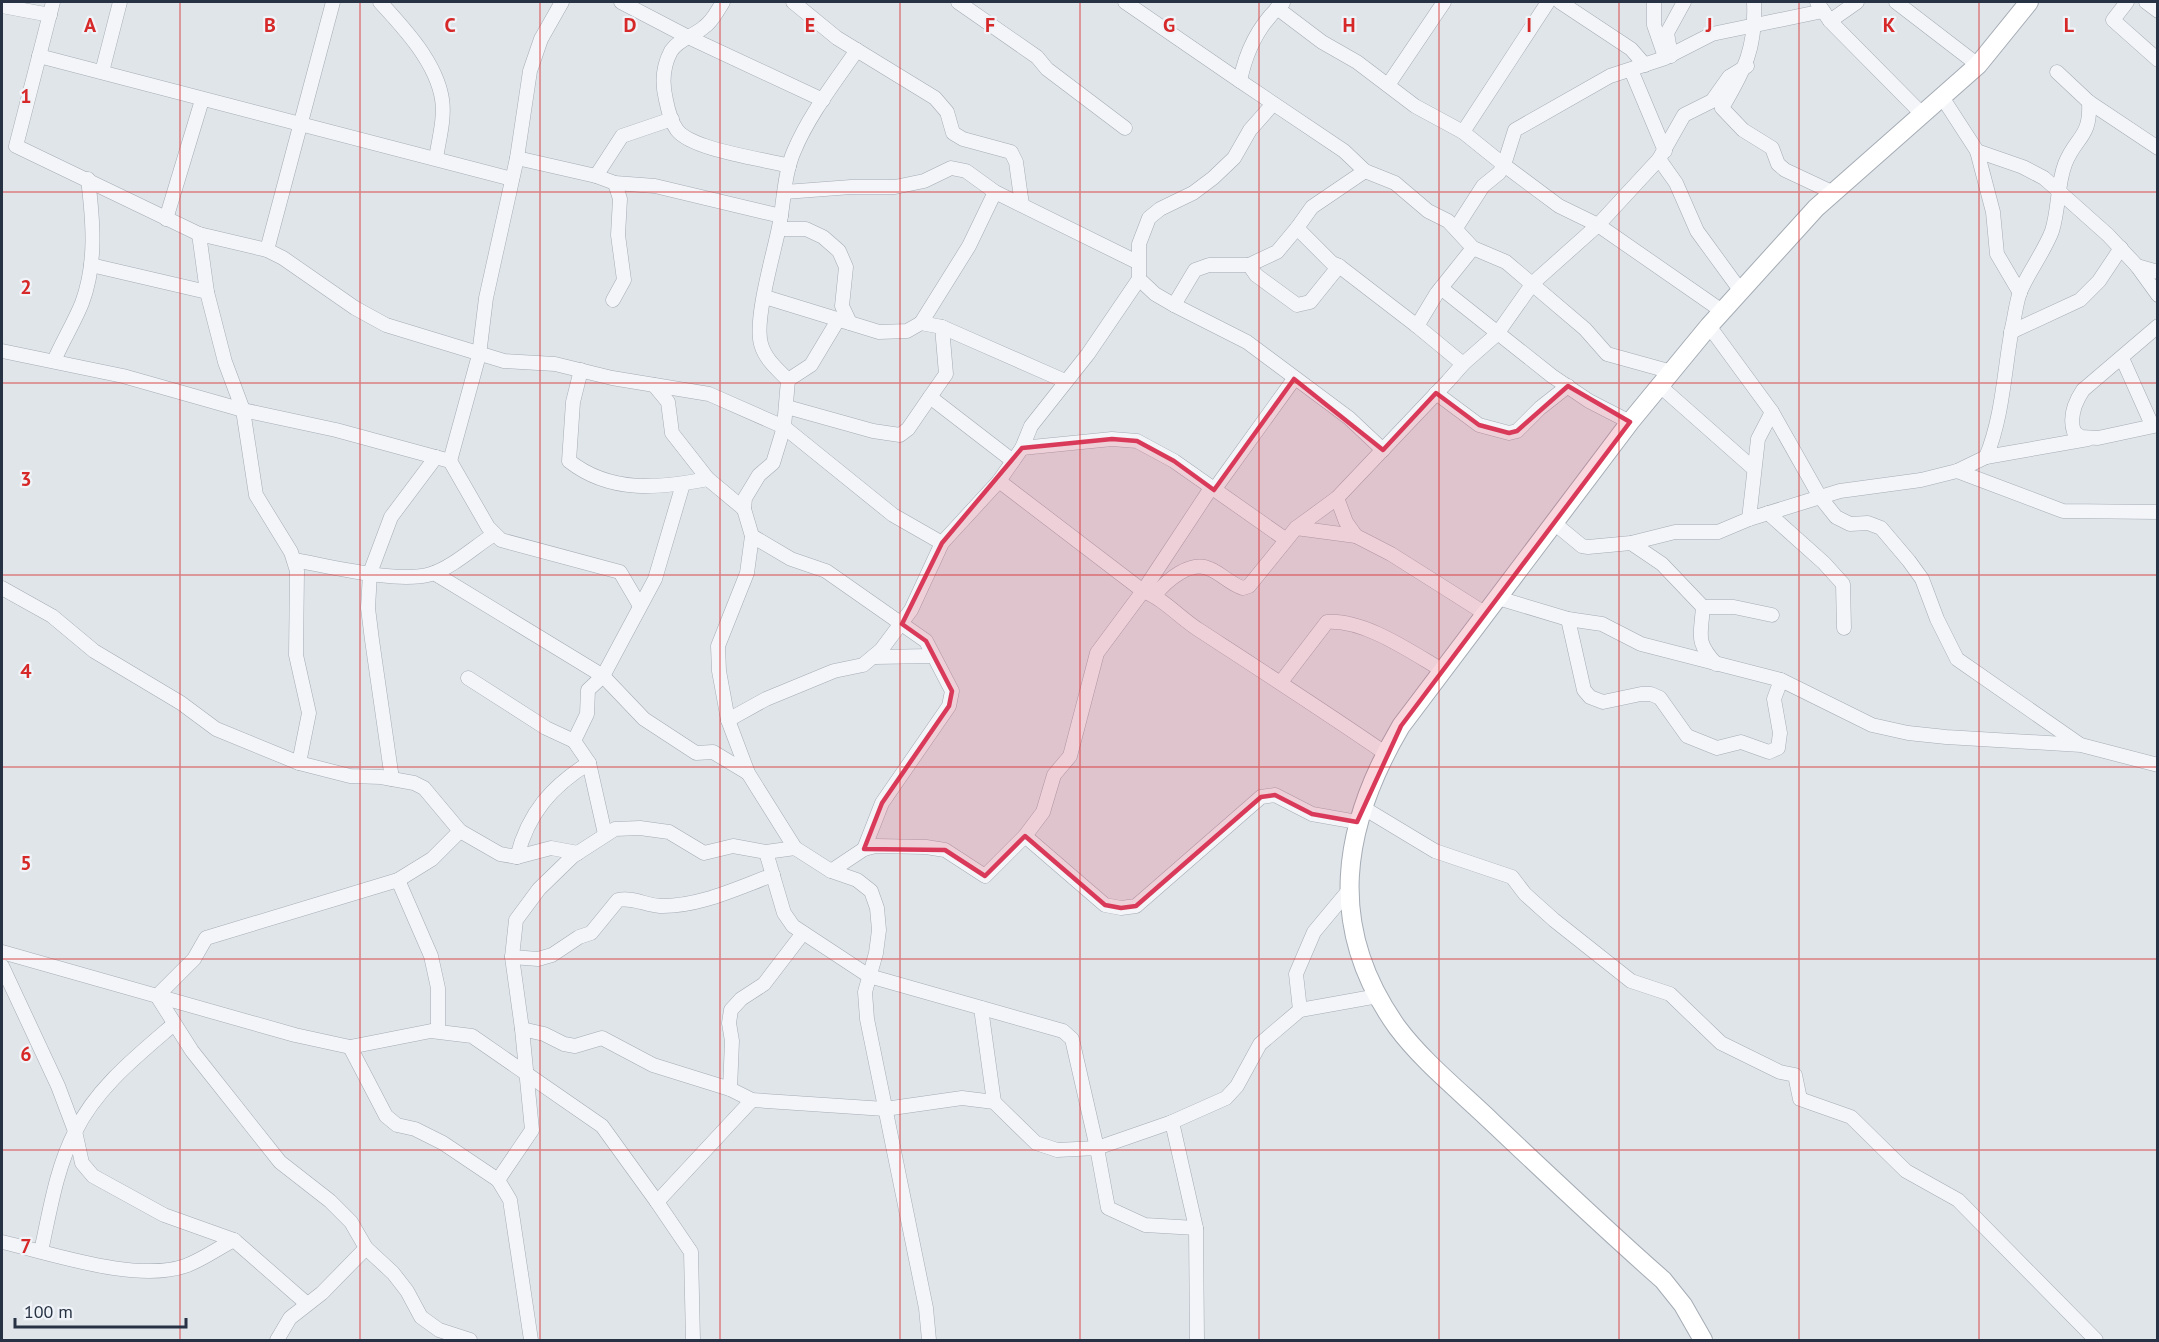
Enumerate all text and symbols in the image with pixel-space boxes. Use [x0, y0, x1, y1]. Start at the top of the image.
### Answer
text: A [84, 12, 97, 38]
text: B [264, 12, 276, 38]
text: C [444, 12, 456, 38]
text: D [624, 12, 637, 38]
text: E [805, 12, 815, 38]
text: F [985, 12, 995, 38]
text: G [1163, 12, 1175, 38]
text: H [1342, 12, 1356, 38]
text: I [1526, 12, 1532, 38]
text: J [1705, 12, 1712, 38]
text: K [1883, 12, 1896, 38]
text: L [2064, 12, 2075, 38]
text: 1 [20, 83, 32, 109]
text: 2 [20, 274, 32, 300]
text: 3 [20, 466, 32, 492]
text: 4 [20, 658, 32, 684]
text: 5 [20, 850, 32, 876]
text: 6 [20, 1041, 32, 1067]
text: 7 [20, 1233, 32, 1259]
scale bar [15, 1291, 186, 1329]
text: 100 m [24, 1300, 73, 1323]

